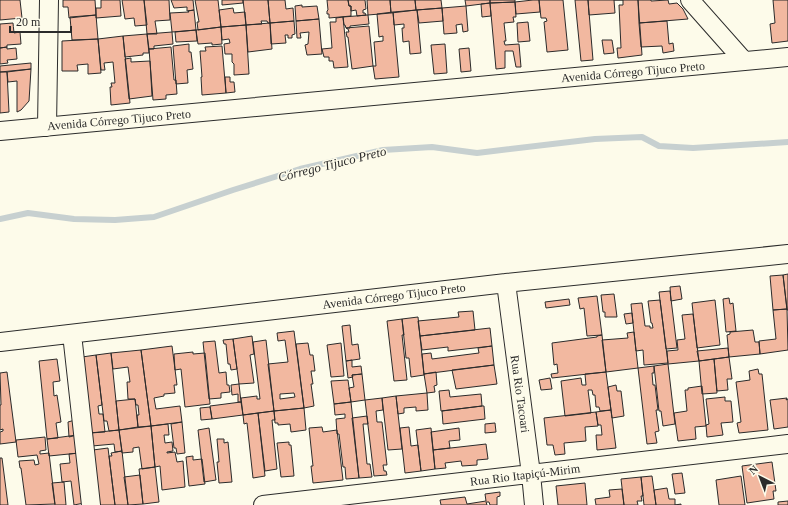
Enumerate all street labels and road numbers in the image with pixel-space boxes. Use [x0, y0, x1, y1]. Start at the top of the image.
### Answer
street label: Avenida Córrego Tijuco Preto [561, 59, 705, 85]
street label: Avenida Córrego Tijuco Preto [47, 107, 191, 133]
street label: Avenida Córrego Tijuco Preto [322, 280, 466, 312]
street label: Rua Rio Tacoari [508, 354, 532, 434]
street label: Rua Rio Itapiçú-Mirim [469, 461, 581, 489]

